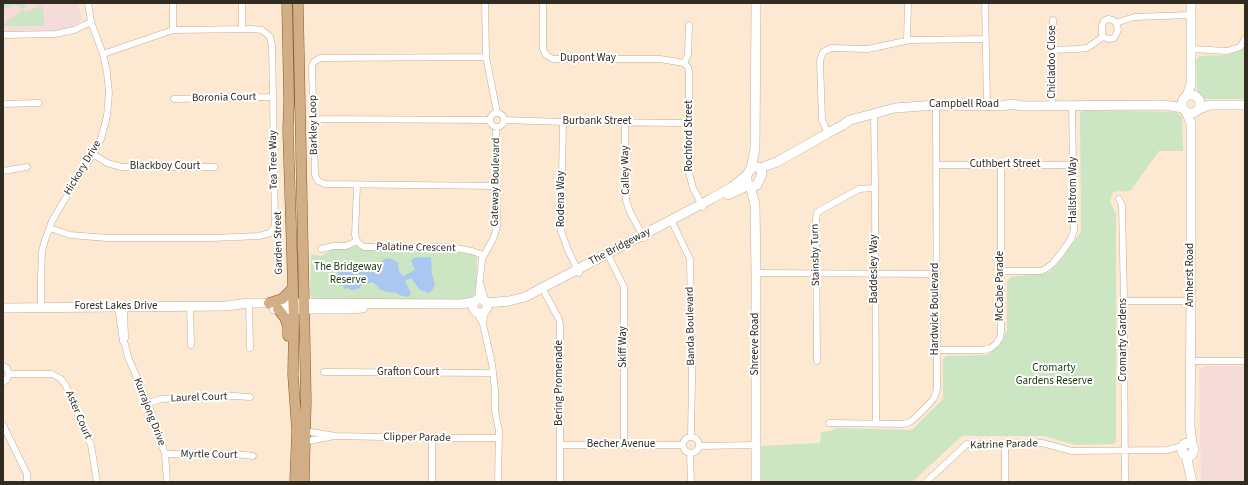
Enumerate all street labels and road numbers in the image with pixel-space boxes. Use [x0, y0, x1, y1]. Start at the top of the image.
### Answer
street label: Chicladoo Close [1046, 25, 1060, 99]
street label: Dupont Way [560, 52, 616, 66]
street label: Boronia Court [192, 91, 256, 105]
street label: Barkley Loop [307, 95, 321, 155]
street label: Campbell Road [929, 98, 999, 112]
street label: Rochford Street [683, 100, 697, 172]
street label: Burbank Street [563, 115, 631, 129]
street label: Tea Tree Way [267, 130, 281, 190]
street label: Gateway Boulevard [489, 137, 503, 227]
street label: Hickory Drive [62, 138, 104, 198]
street label: Calley Way [619, 145, 633, 195]
street label: Hallstrom Way [1067, 157, 1081, 223]
street label: Cuthbert Street [970, 158, 1040, 172]
street label: Blackboy Court [130, 160, 200, 174]
street label: Rodena Way [555, 171, 569, 227]
street label: Garden Street [272, 211, 286, 275]
street label: Stainsby Turn [809, 224, 823, 286]
street label: The Bridgeway [587, 225, 653, 269]
street label: Baddesley Way [868, 234, 882, 304]
street label: Palatine Crescent [376, 241, 456, 255]
street label: Amherst Road [1184, 243, 1198, 307]
street label: McCabe Parade [994, 251, 1008, 321]
street label: Hardwick Boulevard [929, 263, 943, 355]
street label: Banda Boulevard [684, 286, 698, 366]
street label: Cromarty Gardens [1117, 298, 1131, 382]
street label: Forest Lakes Drive [75, 300, 157, 314]
street label: Shreeve Road [749, 313, 763, 375]
street label: Skiff Way [617, 326, 631, 368]
street label: Bering Promenade [553, 340, 567, 426]
street label: Grafton Court [377, 366, 439, 380]
street label: Kurrajong Drive [130, 376, 168, 448]
street label: Aster Court [62, 389, 94, 441]
street label: Laurel Court [170, 390, 228, 406]
street label: Clipper Parade [383, 431, 451, 445]
street label: Katrine Parade [970, 437, 1038, 453]
street label: Becher Avenue [587, 438, 655, 452]
street label: Myrtle Court [180, 448, 238, 462]

